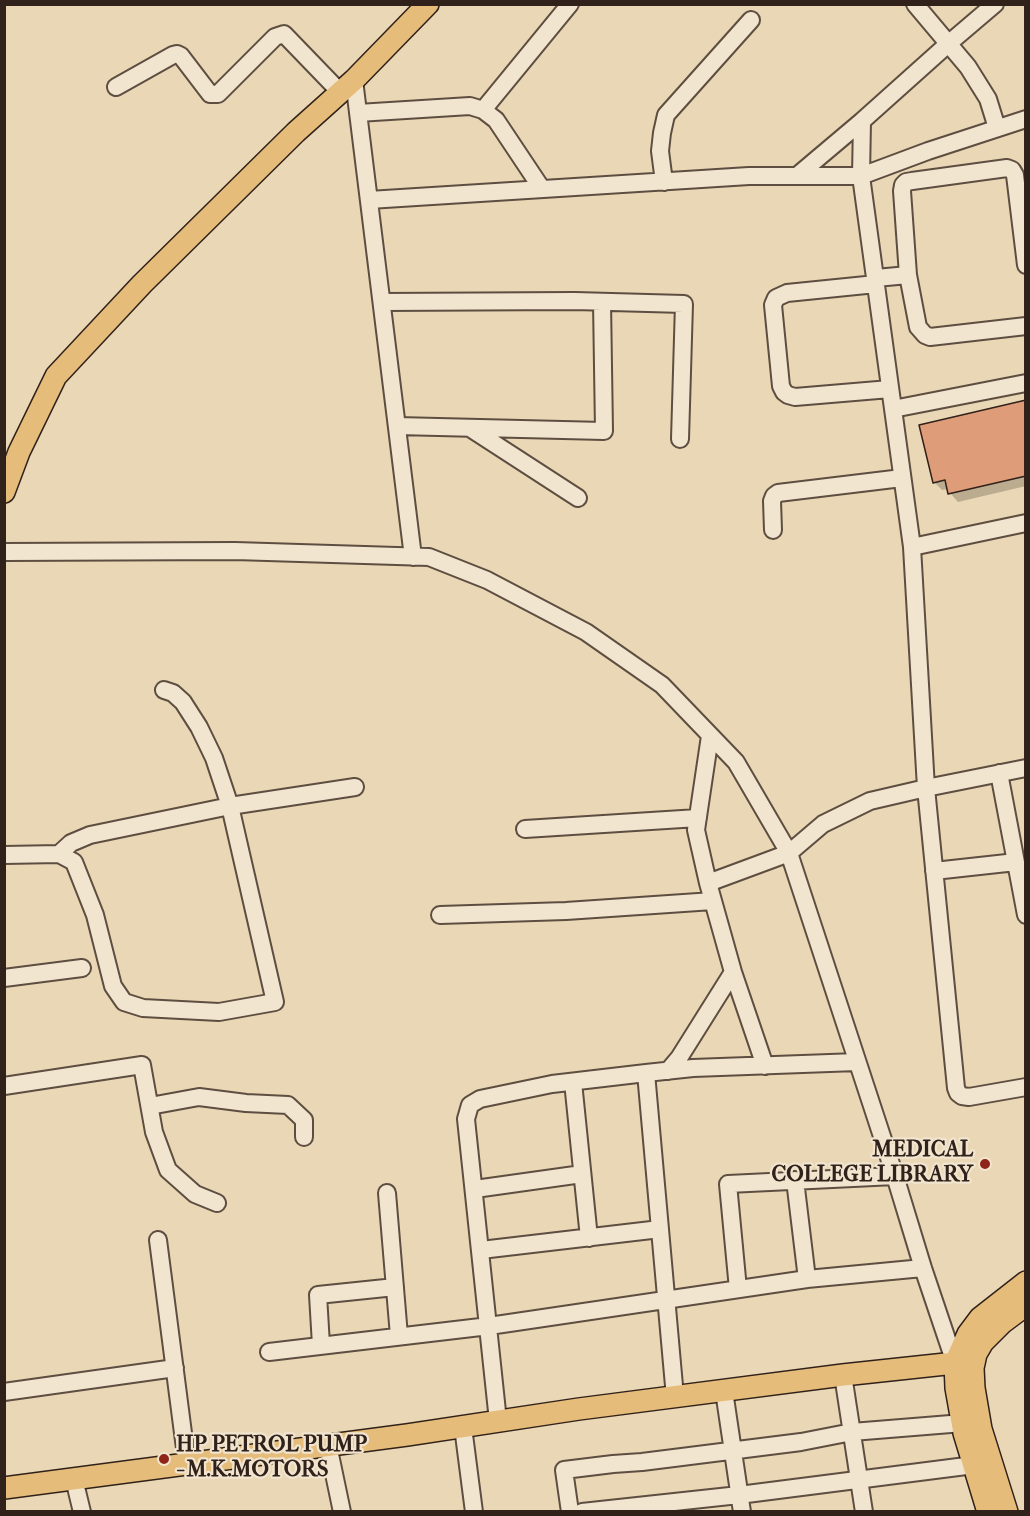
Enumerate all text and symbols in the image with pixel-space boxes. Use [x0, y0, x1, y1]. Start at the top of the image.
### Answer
place label: MEDICAL COLLEGE LIBRARY [771, 1138, 973, 1190]
marker: MEDICAL COLLEGE LIBRARY [978, 1157, 992, 1171]
place label: HP PETROL PUMP - M.K.MOTORS [176, 1433, 367, 1484]
marker: HP PETROL PUMP - M.K.MOTORS [157, 1452, 171, 1466]

